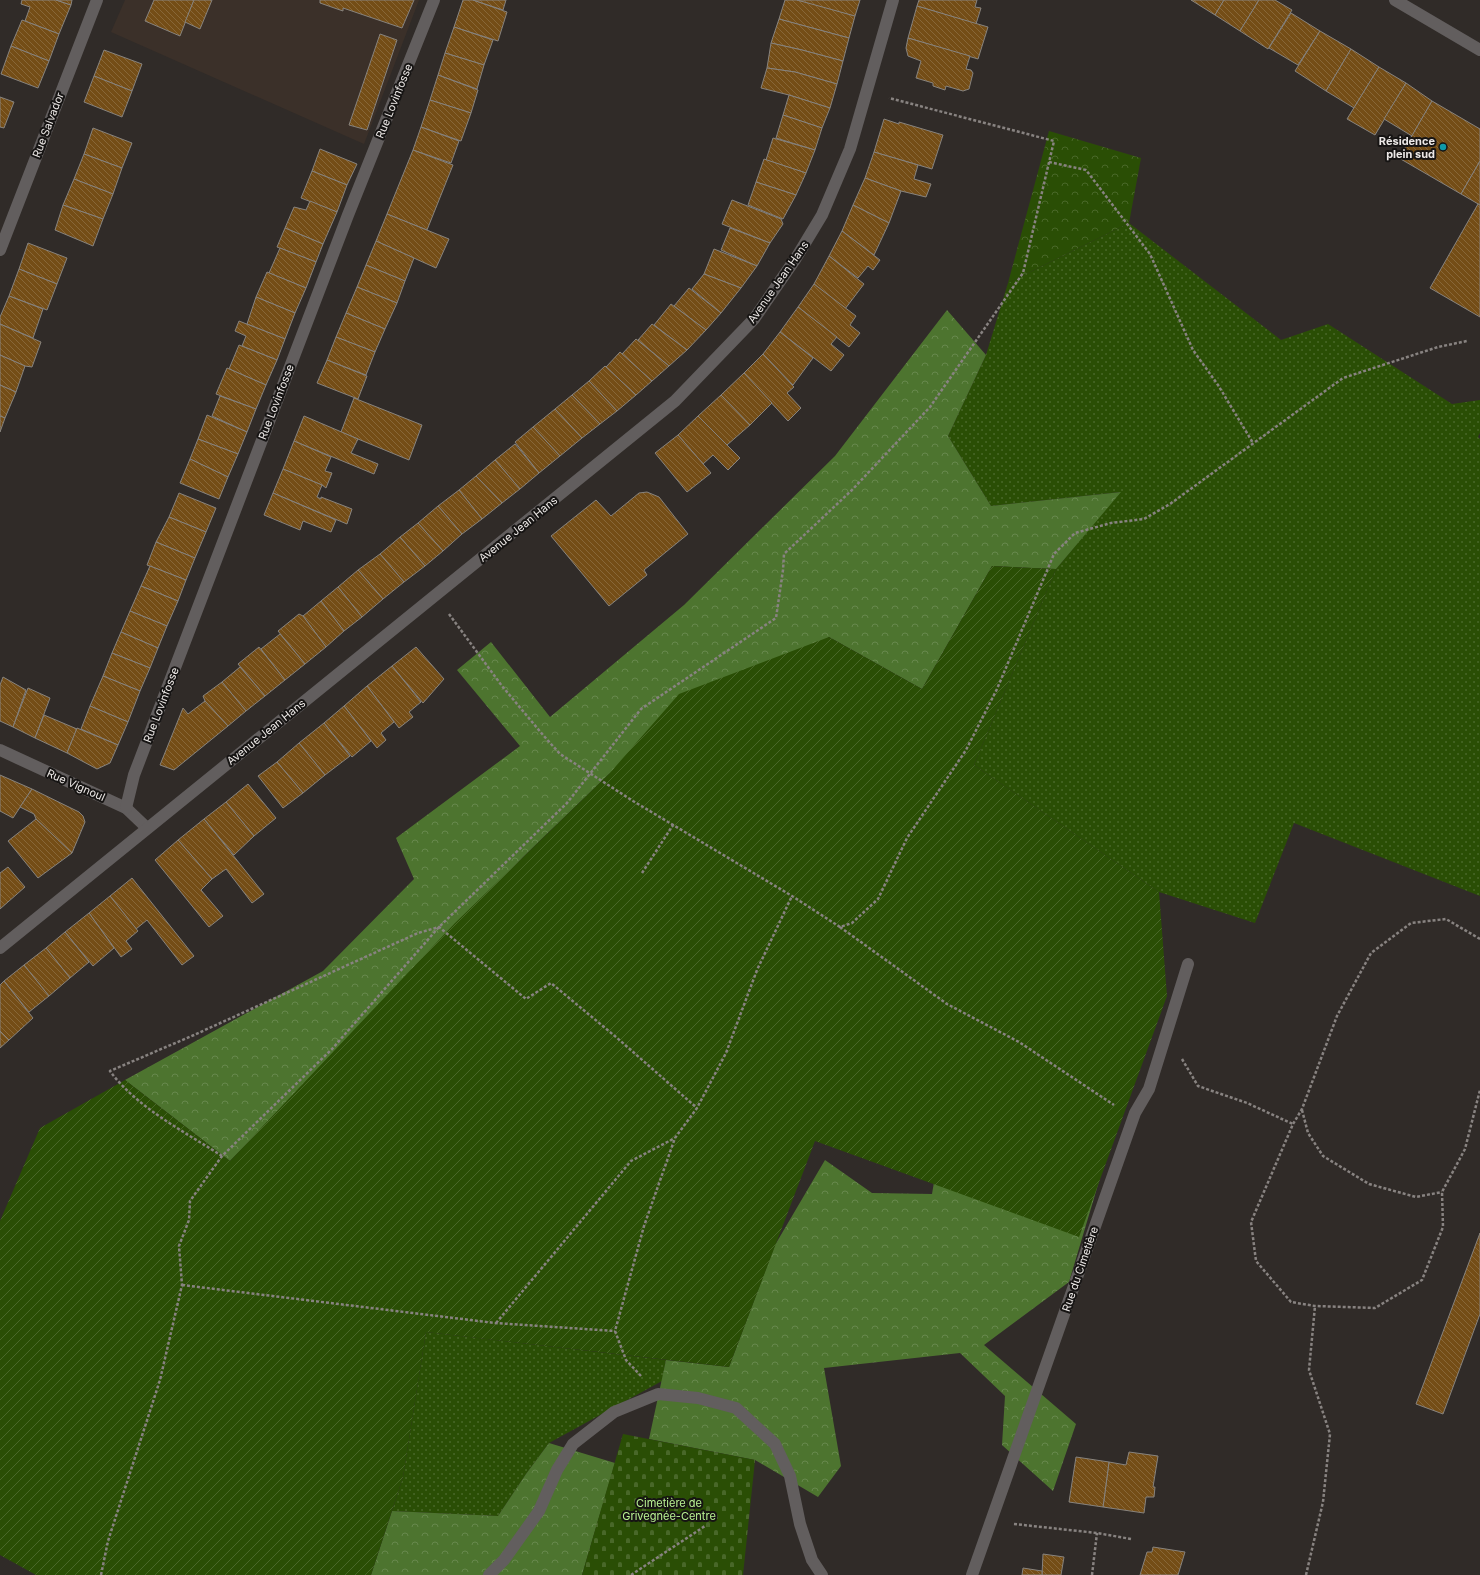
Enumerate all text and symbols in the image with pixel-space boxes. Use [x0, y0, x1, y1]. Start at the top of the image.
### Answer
street label: Rue Lovinfosse [373, 62, 415, 140]
street label: Rue Salvador [29, 90, 67, 160]
place label: Résidence plein sud [1379, 134, 1435, 161]
marker: Résidence plein sud [1438, 142, 1448, 152]
street label: Avenue Jean Hans [744, 238, 812, 326]
street label: Rue Lovinfosse [255, 362, 297, 442]
street label: Avenue Jean Hans [476, 493, 560, 565]
street label: Rue Lovinfosse [140, 665, 182, 745]
street label: Avenue Jean Hans [224, 696, 308, 768]
street label: Rue Vignoul [45, 766, 107, 804]
street label: Rue du Cimetière [1059, 1225, 1101, 1313]
park label: Cimetière de Grivegnée-Centre [622, 1496, 716, 1523]

